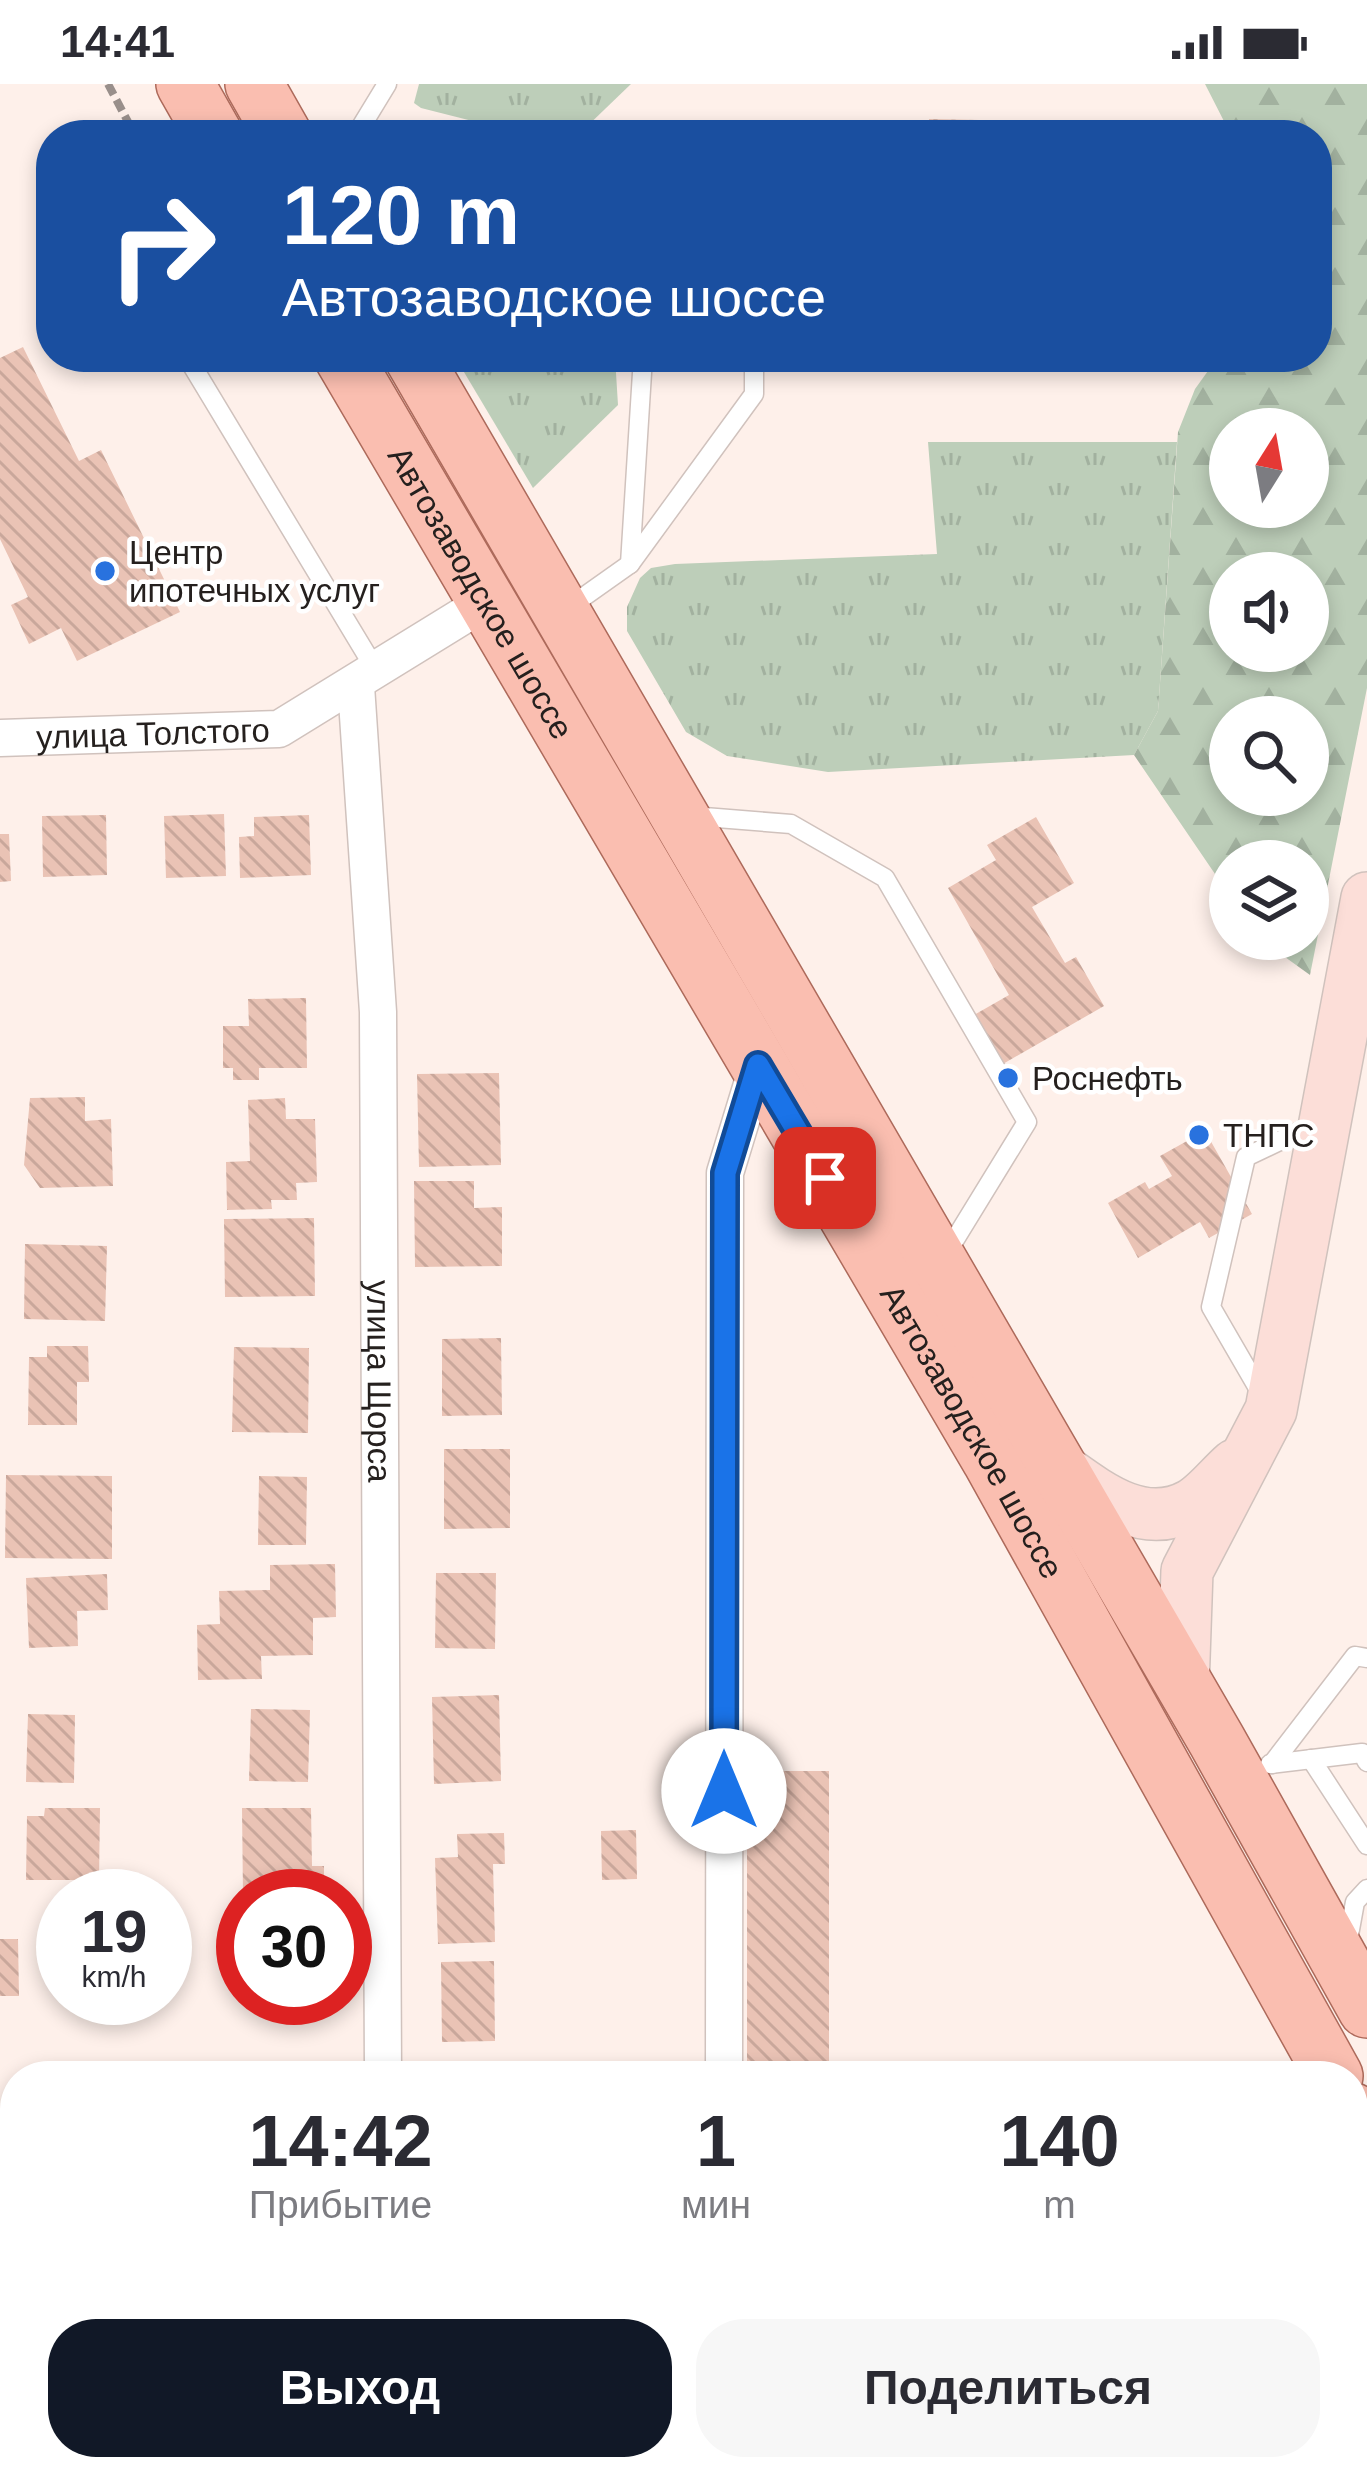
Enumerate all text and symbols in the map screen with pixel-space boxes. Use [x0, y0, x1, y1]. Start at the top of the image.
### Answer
text: 14:41 [60, 16, 175, 67]
icon: right [84, 168, 240, 324]
text: 120 m [282, 168, 520, 262]
text: Автозаводское шоссе [282, 267, 826, 327]
north arrow [1209, 408, 1329, 528]
map controls [1209, 408, 1329, 960]
street label: Автозаводское шоссе [381, 440, 581, 745]
place label: Центр ипотечных услуг [129, 534, 380, 609]
button: sound [1209, 552, 1329, 672]
marker: Центр ипотечных услуг [92, 558, 118, 584]
button: search [1209, 696, 1329, 816]
street label: улица Толстого [36, 711, 270, 756]
button: layers [1209, 840, 1329, 960]
place label: Роснефть [1032, 1060, 1183, 1097]
marker: Роснефть [995, 1065, 1021, 1091]
place label: ТНПС [1223, 1117, 1315, 1154]
marker: ТНПС [1186, 1122, 1212, 1148]
pin [774, 1127, 876, 1229]
icon: arrive [792, 1145, 858, 1211]
street label: Автозаводское шоссе [873, 1278, 1071, 1585]
street label: улица Щорса [360, 1280, 398, 1483]
position arrow [661, 1728, 787, 1854]
speed limit sign: 30 [216, 1869, 372, 2025]
text: 19 [81, 1898, 147, 1965]
text: km/h [81, 1960, 147, 1993]
text: 14:42 [248, 2101, 433, 2181]
text: 1 [696, 2101, 736, 2181]
text: 140 [999, 2101, 1120, 2181]
text: Прибытие [249, 2183, 432, 2226]
text: мин [681, 2183, 751, 2226]
text: m [1043, 2183, 1076, 2226]
button: Выход [48, 2319, 672, 2457]
button: Поделиться [696, 2319, 1320, 2457]

